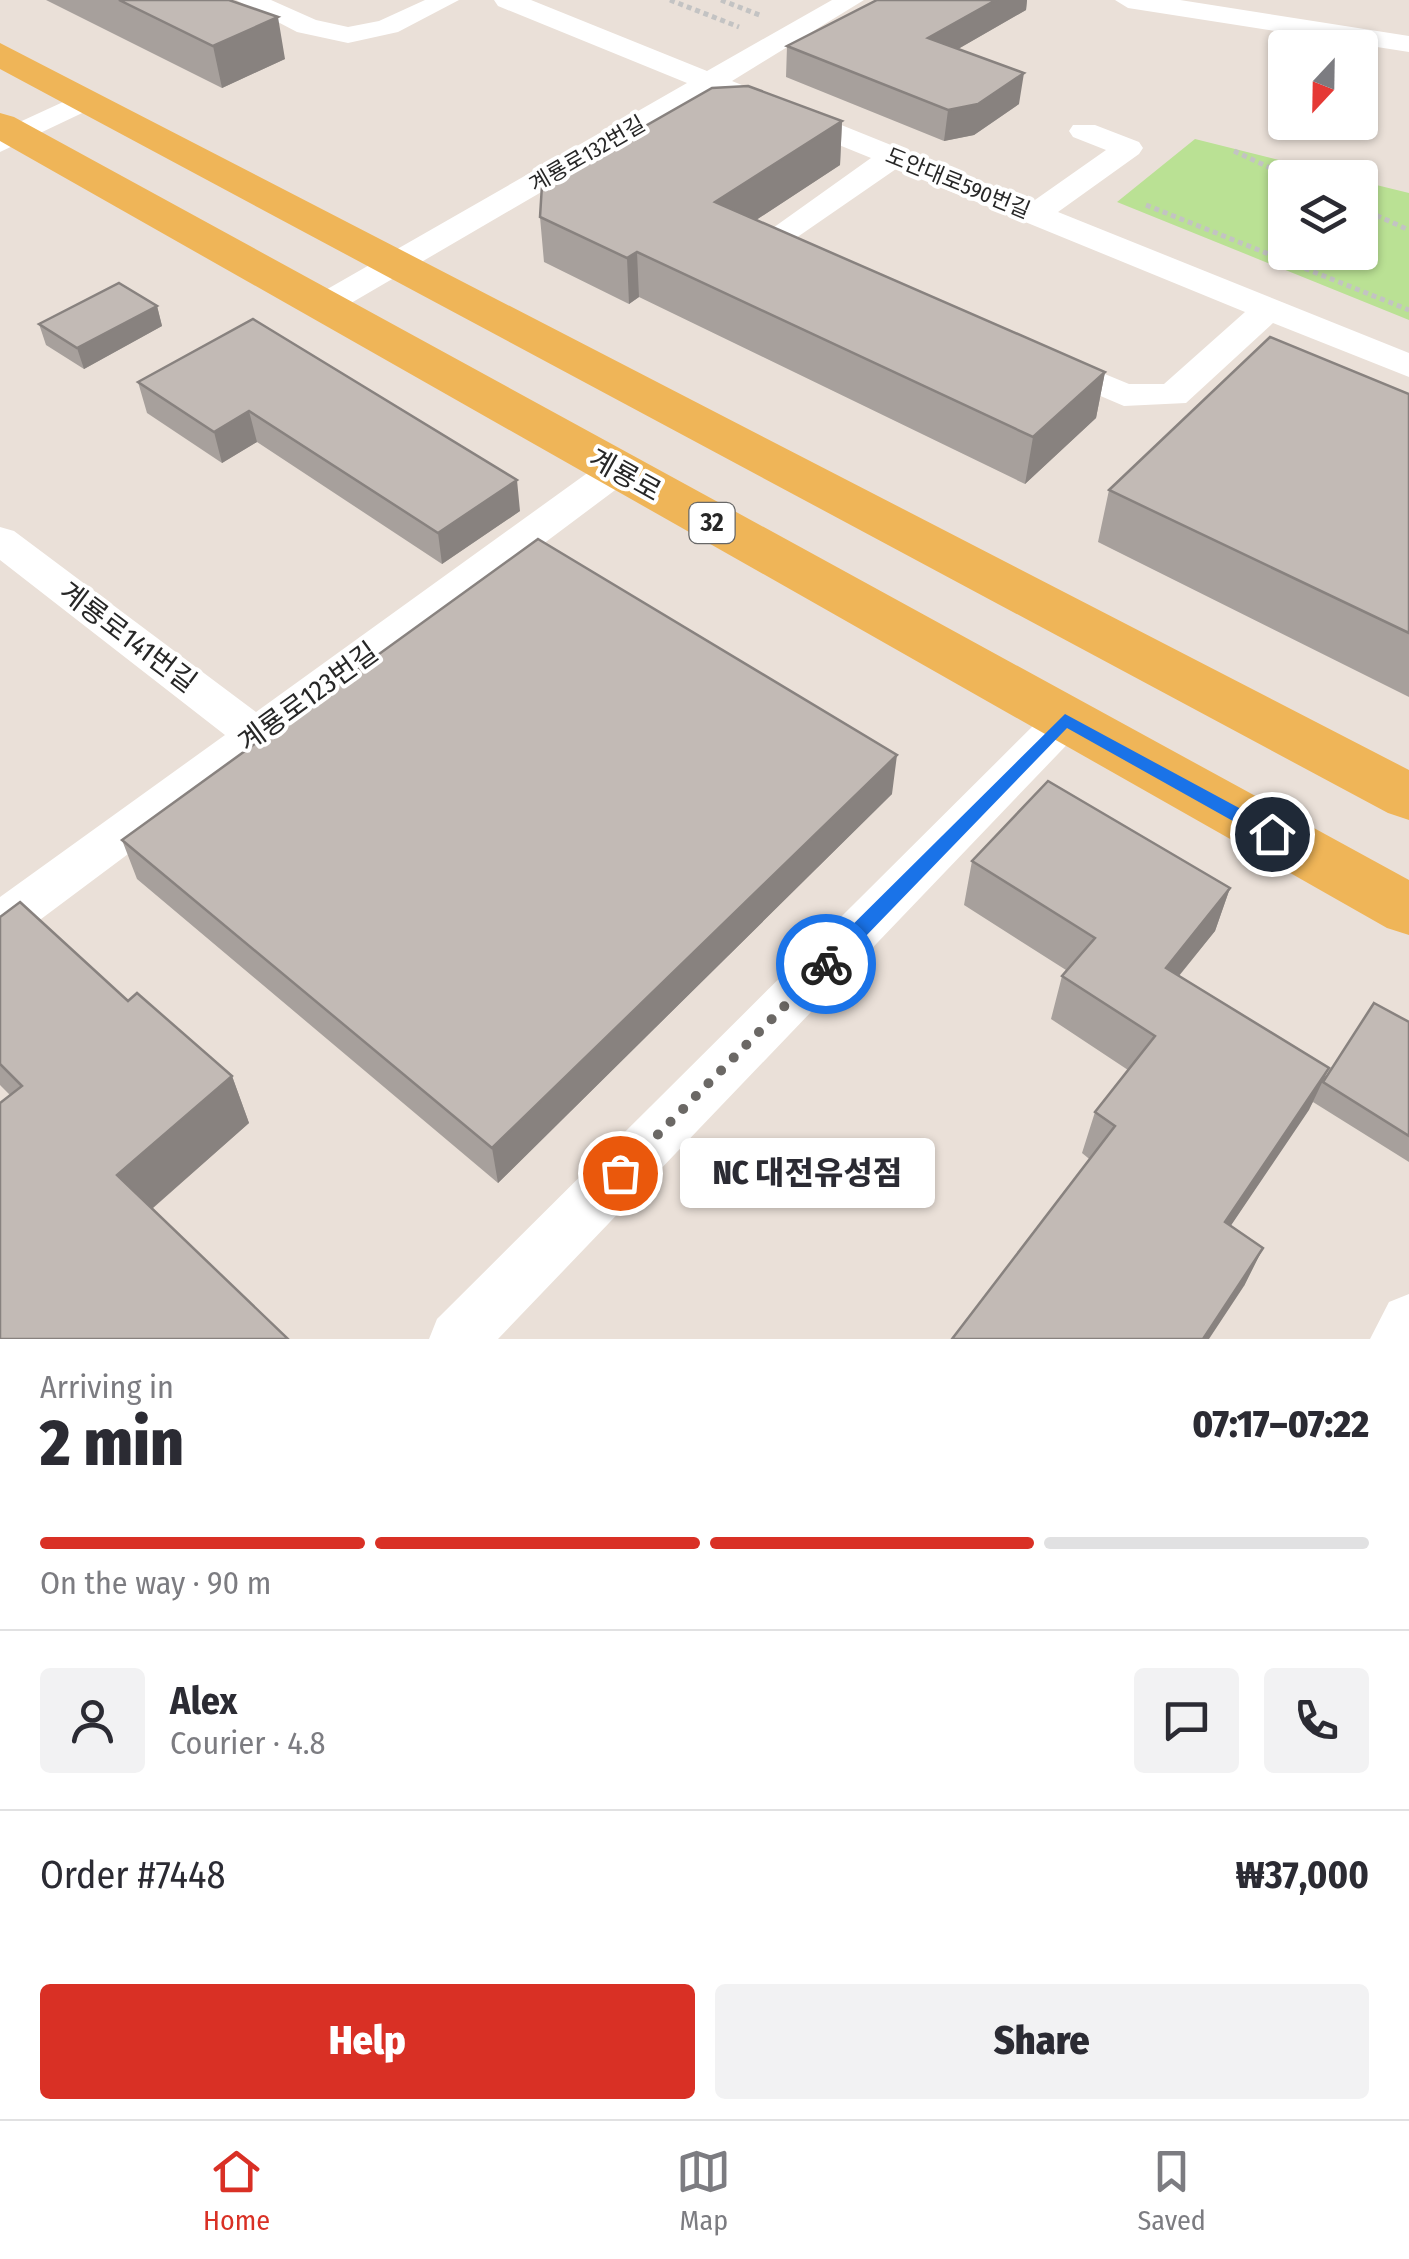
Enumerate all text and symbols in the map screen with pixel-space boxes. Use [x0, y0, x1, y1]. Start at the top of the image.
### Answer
north arrow [1268, 30, 1378, 140]
map controls [1268, 30, 1378, 270]
street label: 계룡로132번길 [524, 110, 650, 198]
street label: 도안대로590번길 [882, 142, 1034, 224]
button: layers [1268, 160, 1378, 270]
street label: 계룡로 [583, 442, 667, 508]
road number: 32 [690, 503, 734, 543]
street label: 계룡로141번길 [53, 575, 203, 699]
street label: 계룡로123번길 [232, 635, 384, 759]
pin [1230, 792, 1315, 877]
icon: home [1245, 807, 1300, 862]
courier [776, 914, 876, 1014]
icon: bike [799, 937, 854, 992]
pin [578, 1131, 663, 1216]
callout: NC 대전유성점 [680, 1138, 935, 1208]
icon: bag [593, 1146, 648, 1201]
text: NC 대전유성점 [713, 1154, 902, 1192]
text: Arriving in [40, 1368, 174, 1406]
text: 07:17–07:22 [1192, 1401, 1369, 1447]
text: 2 min [40, 1404, 184, 1482]
text: On the way · 90 m [40, 1564, 271, 1602]
button: person [40, 1668, 145, 1773]
button: chat [1134, 1668, 1239, 1773]
button: phone [1264, 1668, 1369, 1773]
text: Alex [170, 1678, 237, 1724]
text: Courier · 4.8 [170, 1724, 326, 1762]
text: Order #7448 [40, 1852, 225, 1898]
text: ₩37,000 [1235, 1852, 1369, 1898]
button: Help [40, 1984, 695, 2099]
button: Share [715, 1984, 1369, 2099]
tab: Home [203, 2144, 270, 2237]
tab: Map [676, 2144, 731, 2237]
tab: Saved [1137, 2144, 1206, 2237]

